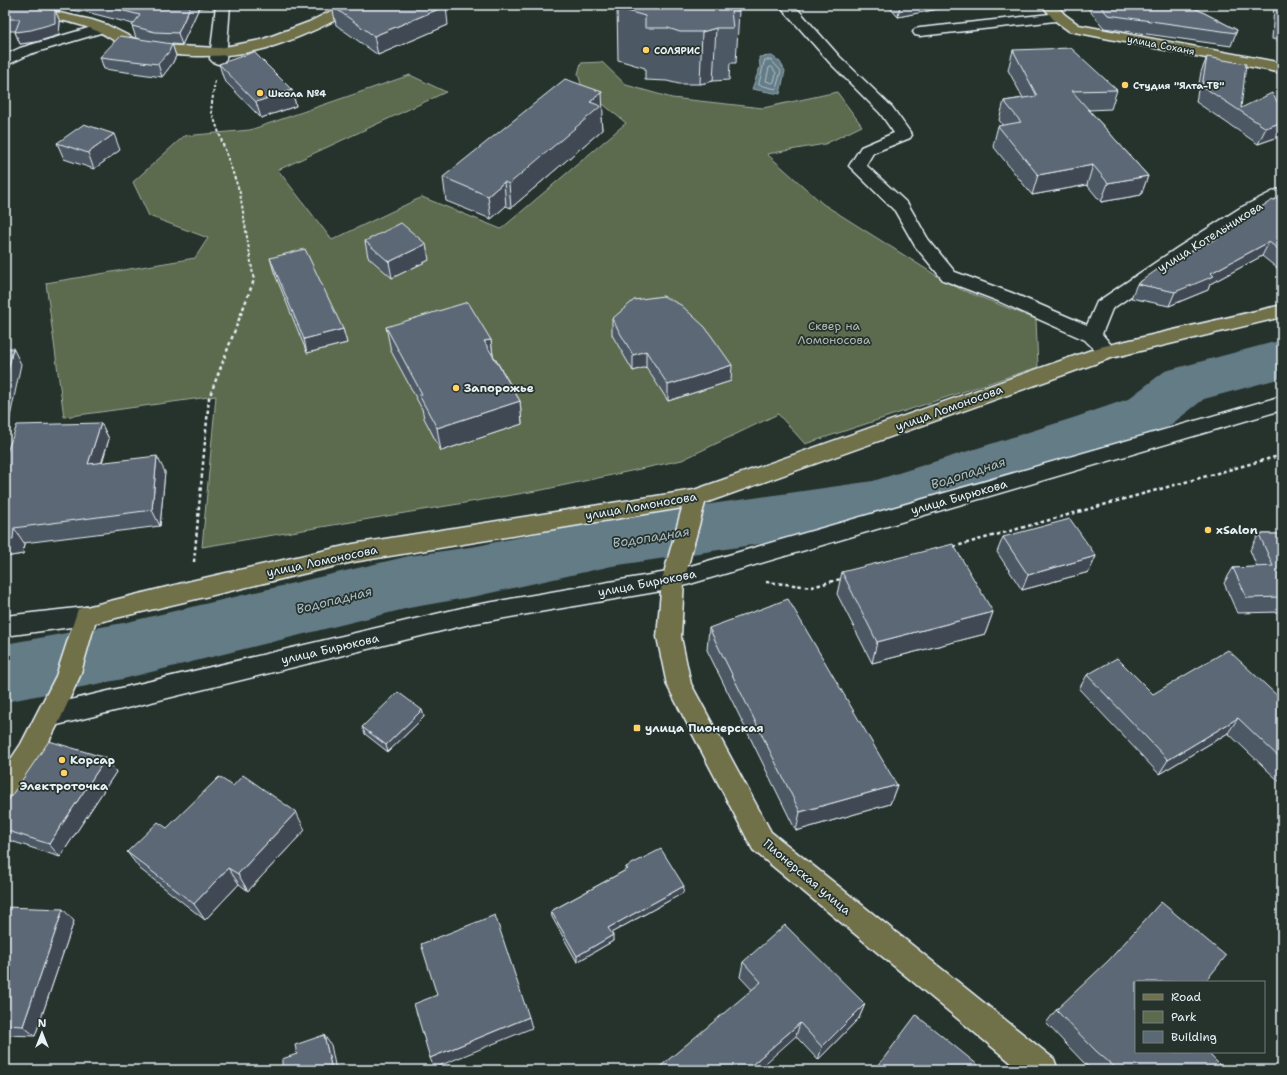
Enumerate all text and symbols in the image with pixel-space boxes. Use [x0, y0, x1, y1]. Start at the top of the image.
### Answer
street label: улица Соханя [1126, 32, 1196, 58]
place label: СОЛЯРИС [654, 44, 700, 57]
marker: СОЛЯРИС [641, 45, 651, 55]
place label: Студия "Ялта-ТВ" [1133, 79, 1224, 92]
marker: Студия "Ялта-ТВ" [1120, 80, 1130, 90]
place label: Школа №4 [268, 87, 326, 100]
marker: Школа №4 [255, 88, 265, 98]
street label: улица Котельникова [1154, 198, 1266, 276]
park label: Сквер на Ломоносова [798, 318, 871, 348]
place label: Запорожье [464, 380, 534, 396]
street label: улица Ломоносова [893, 381, 1005, 435]
marker: Запорожье [451, 383, 461, 393]
water label: Водопадная [928, 453, 1008, 493]
street label: улица Бирюкова [909, 475, 1010, 518]
street label: улица Ломоносова [584, 488, 699, 524]
place label: xSalon [1216, 522, 1258, 538]
water label: Водопадная [611, 523, 691, 551]
marker: xSalon [1203, 525, 1213, 535]
street label: улица Ломоносова [265, 541, 379, 581]
street label: улица Бирюкова [597, 566, 698, 600]
water label: Водопадная [294, 582, 374, 618]
street label: улица Бирюкова [280, 630, 381, 668]
place label: улица Пионерская [645, 720, 764, 736]
marker: улица Пионерская [632, 723, 642, 733]
place label: Корсар [70, 752, 115, 768]
marker: Корсар [57, 755, 67, 765]
marker: Электроточка [59, 768, 69, 778]
place label: Электроточка [20, 778, 109, 794]
street label: Пионерская улица [760, 836, 855, 919]
legend [1135, 981, 1265, 1053]
text: Road [1171, 989, 1202, 1005]
text: Park [1171, 1009, 1197, 1025]
north arrow [22, 1013, 62, 1053]
text: N [38, 1016, 47, 1031]
text: Building [1171, 1029, 1217, 1045]

